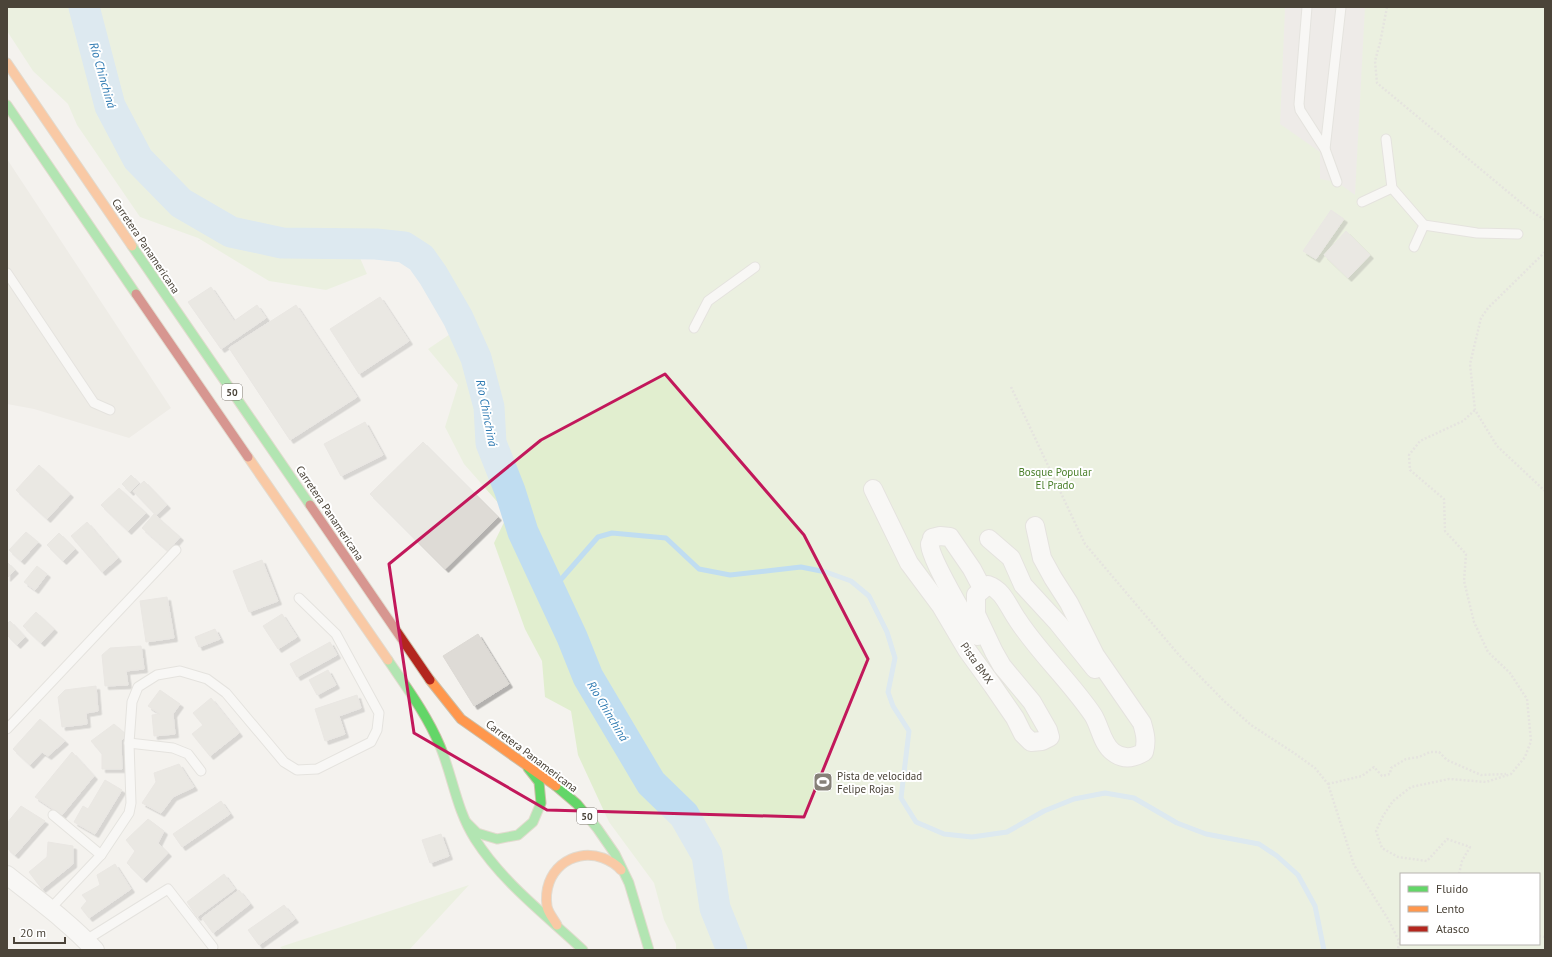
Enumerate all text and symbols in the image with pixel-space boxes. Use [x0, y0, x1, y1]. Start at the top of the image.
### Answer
water label: Río Chinchiná [86, 40, 120, 110]
street label: Carretera Panamericana [109, 196, 183, 296]
water label: Río Chinchiná [473, 378, 501, 448]
road number: 50 [222, 384, 242, 400]
street label: Carretera Panamericana [293, 463, 367, 563]
park label: Bosque Popular El Prado [1018, 465, 1092, 492]
street label: Pista BMX [958, 639, 997, 687]
water label: Río Chinchiná [584, 678, 632, 744]
street label: Carretera Panamericana [483, 717, 581, 795]
place label: Pista de velocidad Felipe Rojas [837, 769, 922, 796]
sports icon: Pista de velocidad Felipe Rojas [812, 771, 834, 793]
road number: 50 [577, 808, 597, 824]
legend [1400, 873, 1540, 945]
text: Fluido [1436, 881, 1468, 896]
text: Lento [1436, 901, 1465, 916]
scale bar [14, 919, 65, 945]
text: Atasco [1436, 921, 1469, 936]
text: 20 m [20, 925, 46, 940]

